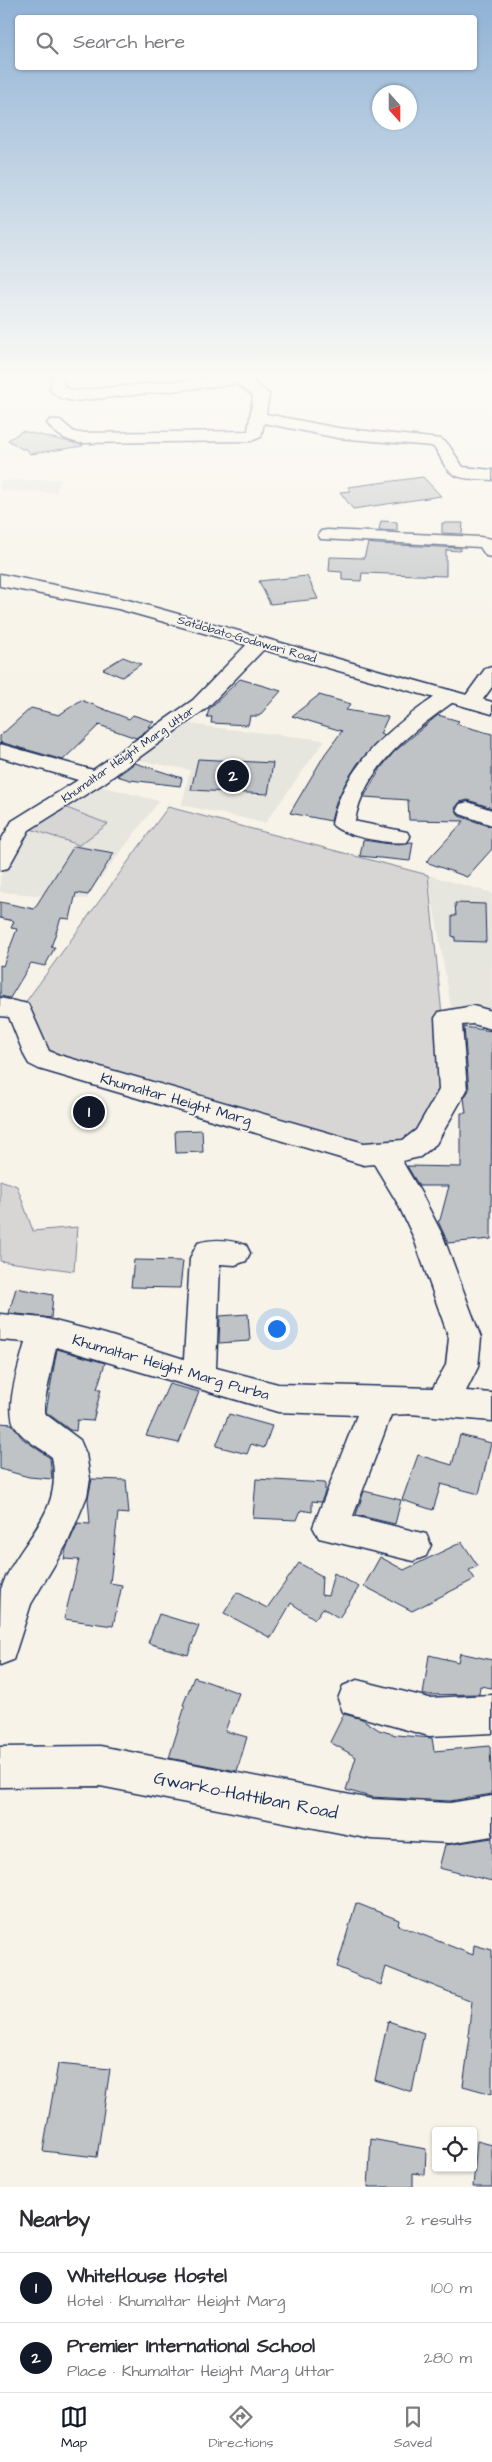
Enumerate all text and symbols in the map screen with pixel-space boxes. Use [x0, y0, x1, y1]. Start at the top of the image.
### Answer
search box [15, 15, 477, 70]
icon: search [33, 29, 61, 57]
text: Search here [73, 29, 185, 56]
north arrow [372, 85, 417, 130]
street label: Satdobato-Godawari Road [175, 612, 318, 667]
street label: Khumaltar Height Marg Uttar [58, 702, 199, 808]
pin: 2 [217, 757, 249, 795]
street label: Khumaltar Height Marg [97, 1068, 254, 1132]
pin: 1 [73, 1093, 105, 1131]
your location [264, 1316, 290, 1342]
street label: Khumaltar Height Marg Purba [70, 1329, 272, 1407]
street label: Gwarko-Hattiban Road [152, 1765, 340, 1826]
map controls [432, 2127, 477, 2172]
button: locate [432, 2127, 477, 2172]
text: Nearby [20, 2205, 90, 2234]
text: 2 results [406, 2209, 472, 2231]
text: WhiteHouse Hostel [67, 2263, 227, 2290]
text: 1 [35, 2277, 37, 2299]
text: 100 m [431, 2277, 472, 2299]
text: Hotel · Khumaltar Height Marg [67, 2290, 285, 2312]
text: Premier International School [67, 2333, 315, 2360]
text: 2 [31, 2347, 41, 2369]
text: 280 m [424, 2347, 472, 2369]
text: Place · Khumaltar Height Marg Uttar [67, 2360, 334, 2382]
tab: Map [60, 2403, 88, 2453]
tab: Directions [208, 2403, 273, 2453]
tab: Saved [394, 2403, 432, 2453]

